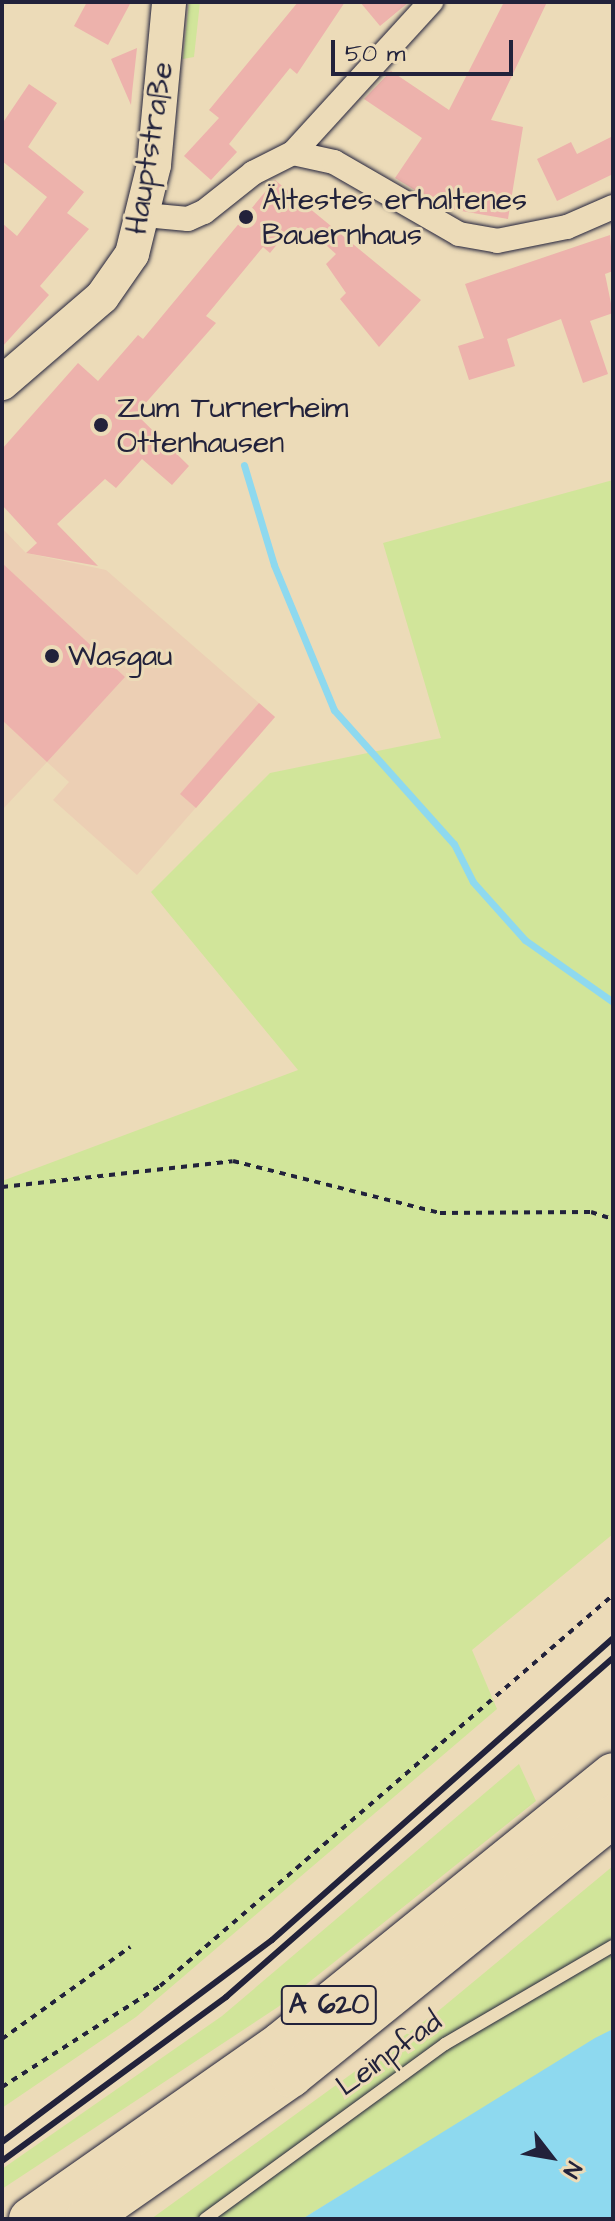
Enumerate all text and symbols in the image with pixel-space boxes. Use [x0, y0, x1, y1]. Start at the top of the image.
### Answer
scale bar [335, 24, 517, 74]
text: 50 m [345, 37, 405, 71]
street label: Hauptstraße [119, 59, 181, 237]
place label: Ältestes erhaltenes Bauernhaus [262, 182, 527, 252]
marker: Ältestes erhaltenes Bauernhaus [237, 208, 255, 226]
place label: Zum Turnerheim Ottenhausen [117, 390, 348, 460]
marker: Zum Turnerheim Ottenhausen [92, 416, 110, 434]
place label: Wasgau [68, 638, 173, 674]
marker: Wasgau [43, 647, 61, 665]
road number: A 620 [279, 1981, 379, 2029]
street label: Leinpfad [329, 2004, 449, 2104]
north arrow [511, 2117, 591, 2197]
text: N [555, 2156, 589, 2184]

